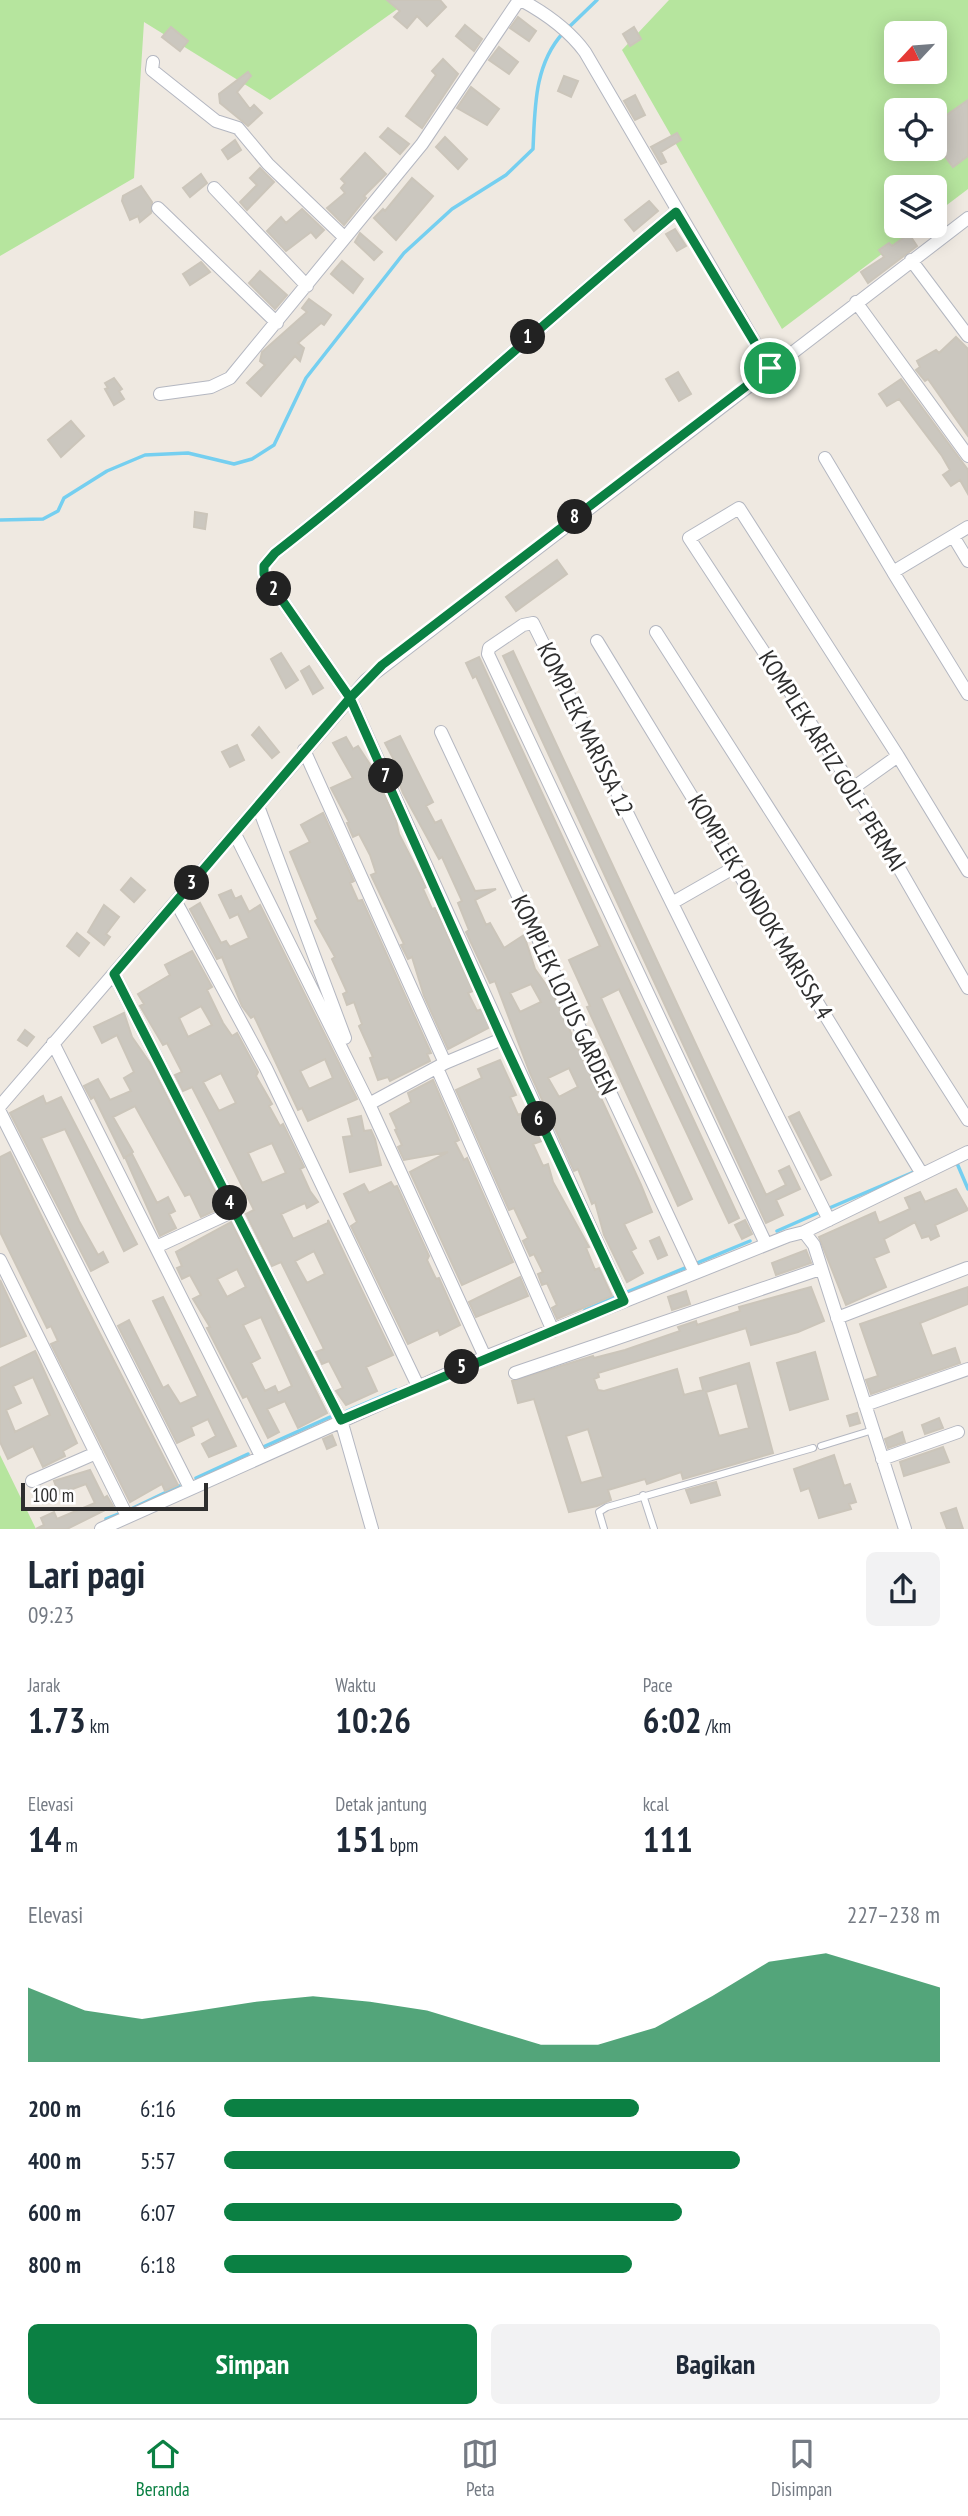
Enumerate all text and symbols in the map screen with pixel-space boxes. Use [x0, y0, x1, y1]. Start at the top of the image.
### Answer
north arrow [884, 21, 947, 84]
map controls [884, 21, 947, 238]
button: locate [884, 98, 947, 161]
button: layers [884, 175, 947, 238]
pin: 1 [510, 320, 546, 354]
text: 1 [523, 324, 532, 348]
pin [740, 338, 800, 398]
icon: arrive [751, 349, 789, 387]
pin: 8 [558, 500, 592, 534]
text: 8 [570, 504, 579, 528]
pin: 2 [256, 572, 292, 606]
text: 2 [269, 576, 278, 600]
street label: KOMPLEK MARISSA 12 [530, 637, 641, 820]
street label: KOMPLEK ARFIZ GOLF PERMAI [752, 645, 913, 877]
pin: 7 [368, 758, 404, 794]
text: 7 [381, 763, 390, 787]
street label: KOMPLEK PONDOK MARISSA 4 [681, 789, 840, 1025]
pin: 3 [174, 866, 210, 900]
text: 3 [187, 870, 196, 894]
street label: KOMPLEK LOTUS GARDEN [505, 890, 624, 1100]
pin: 6 [522, 1102, 556, 1136]
text: 6 [534, 1106, 543, 1130]
pin: 4 [212, 1186, 247, 1220]
text: 4 [225, 1190, 234, 1214]
pin: 5 [444, 1350, 480, 1384]
text: 5 [457, 1354, 466, 1378]
scale bar [21, 1480, 208, 1512]
text: 100 m [32, 1483, 74, 1507]
text: Lari pagi [28, 1549, 145, 1598]
button: share [866, 1552, 940, 1626]
text: 09:23 [28, 1600, 74, 1629]
text: Jarak [28, 1673, 60, 1697]
text: Waktu [335, 1673, 376, 1697]
text: Pace [643, 1673, 673, 1697]
text: 1.73 [28, 1697, 86, 1743]
text: 10:26 [335, 1697, 411, 1743]
text: 6:02 [643, 1697, 702, 1743]
text: km [86, 1714, 109, 1738]
text: /km [702, 1714, 731, 1738]
text: Elevasi [28, 1792, 74, 1816]
text: Detak jantung [335, 1792, 427, 1816]
text: kcal [643, 1792, 669, 1816]
text: 14 [28, 1816, 61, 1862]
text: 151 [335, 1816, 386, 1862]
text: 111 [643, 1816, 693, 1862]
text: m [61, 1833, 78, 1857]
text: bpm [386, 1833, 418, 1857]
text: Elevasi [28, 1900, 83, 1929]
text: 227–238 m [847, 1900, 940, 1929]
text: 200 m [28, 2094, 81, 2123]
text: 6:16 [140, 2094, 176, 2123]
text: 400 m [28, 2146, 81, 2175]
text: 5:57 [140, 2146, 176, 2175]
text: 600 m [28, 2198, 81, 2227]
text: 6:07 [140, 2198, 176, 2227]
text: 800 m [28, 2250, 81, 2279]
text: 6:18 [140, 2250, 176, 2279]
button: Simpan [28, 2324, 477, 2404]
button: Bagikan [491, 2324, 940, 2404]
tab: Beranda [136, 2435, 190, 2501]
tab: Peta [461, 2435, 499, 2501]
tab: Disimpan [771, 2435, 832, 2501]

